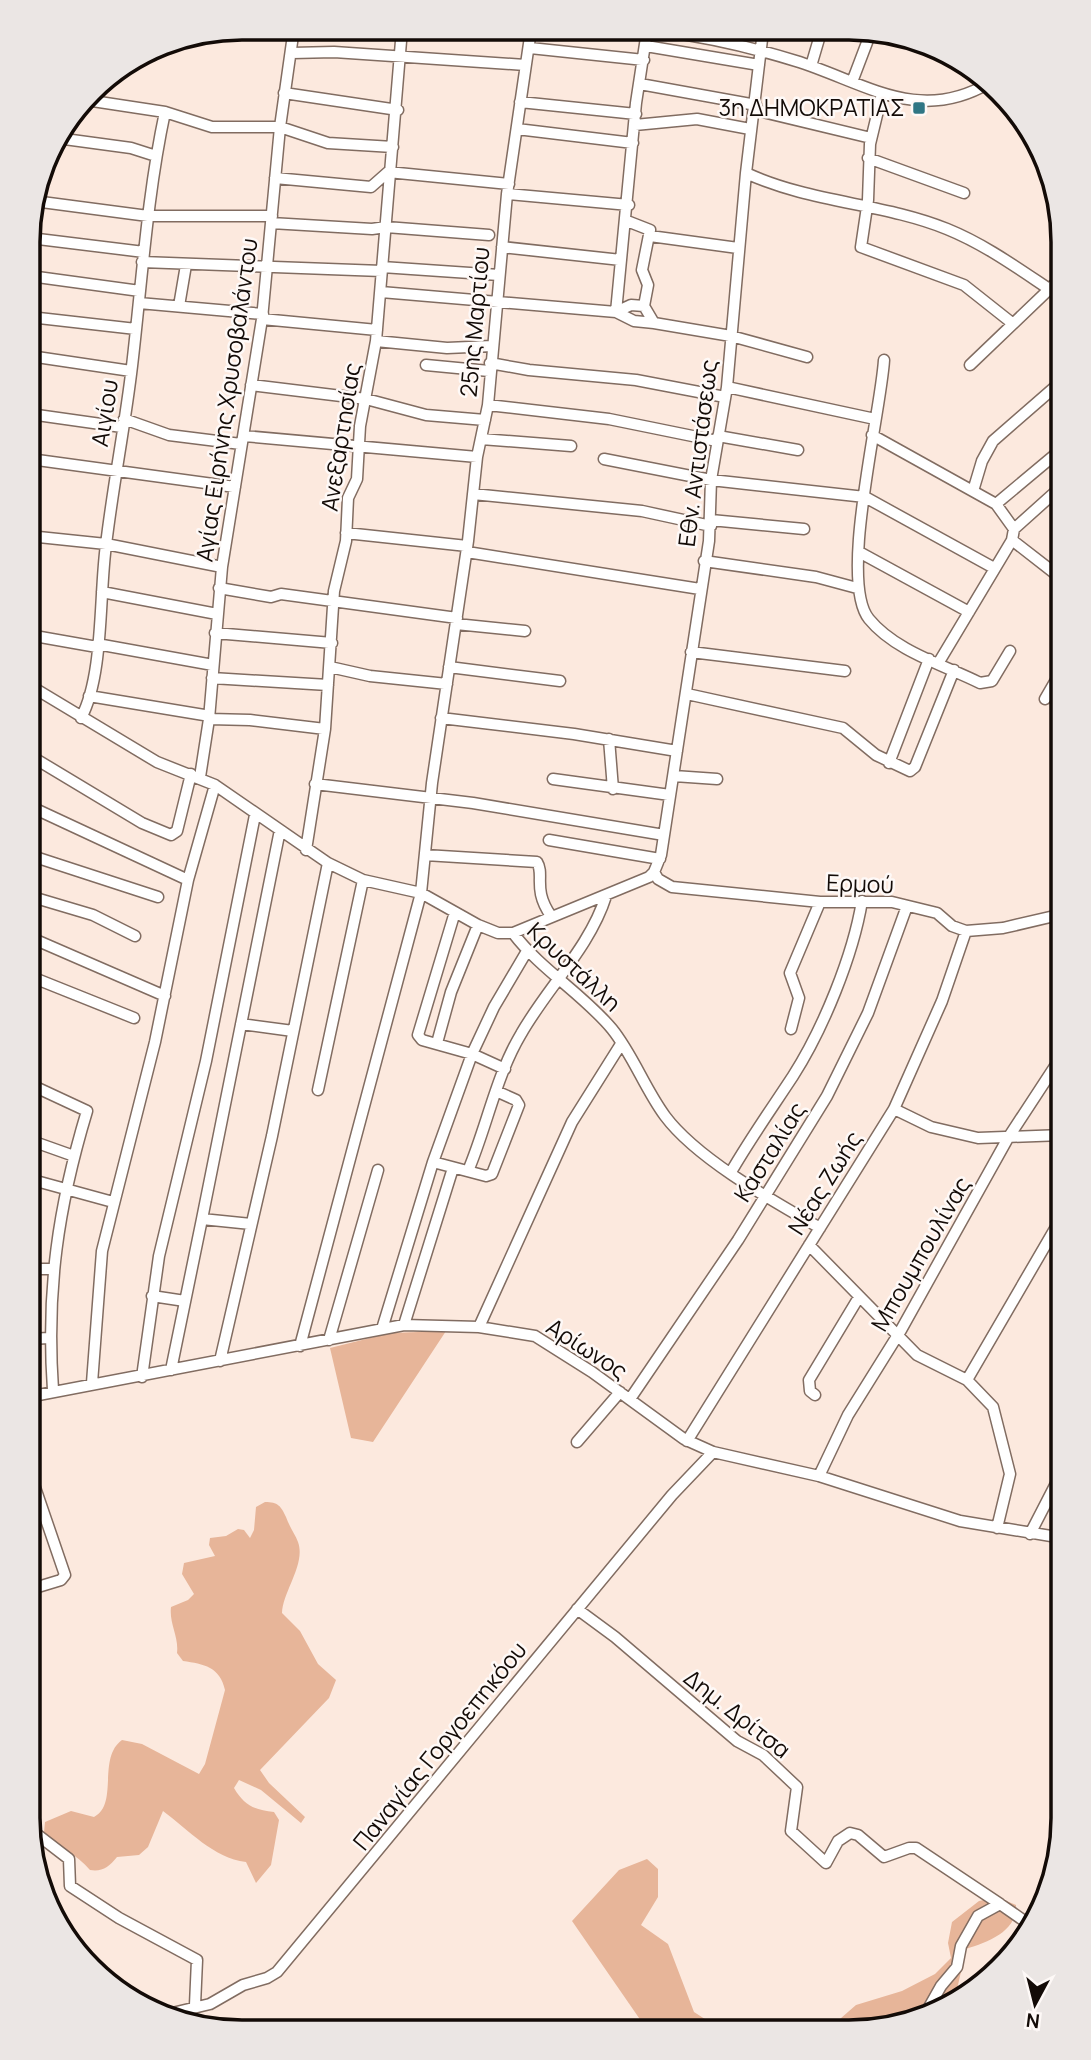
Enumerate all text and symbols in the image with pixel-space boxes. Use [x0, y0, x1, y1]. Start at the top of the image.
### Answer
place label: 3η ΔΗΜΟΚΡΑΤΙΑΣ [718, 91, 905, 123]
marker: 3η ΔΗΜΟΚΡΑΤΙΑΣ [911, 100, 927, 116]
street label: Αγίας Ειρήνης Χρυσοβαλάντου [187, 236, 265, 564]
street label: 25ης Μαρτίου [452, 246, 497, 398]
street label: Εθν. Αντιστάσεως [670, 357, 724, 548]
street label: Ανεξαρτησίας [312, 360, 368, 513]
street label: Αιγίου [83, 377, 125, 449]
street label: Ερμού [826, 866, 894, 900]
street label: Κρυστάλλη [521, 914, 629, 1018]
street label: Κασταλίας [726, 1095, 812, 1207]
street label: Νέας Ζωής [780, 1125, 869, 1240]
street label: Μπουμπουλίνας [863, 1170, 977, 1337]
street label: Αρίωνος [541, 1310, 634, 1386]
street label: Παναγίας Γοργοεπηκόου [345, 1634, 533, 1856]
street label: Δημ. Δρίτσα [678, 1661, 798, 1765]
north arrow [1000, 1969, 1070, 2039]
text: N [1025, 2007, 1041, 2035]

